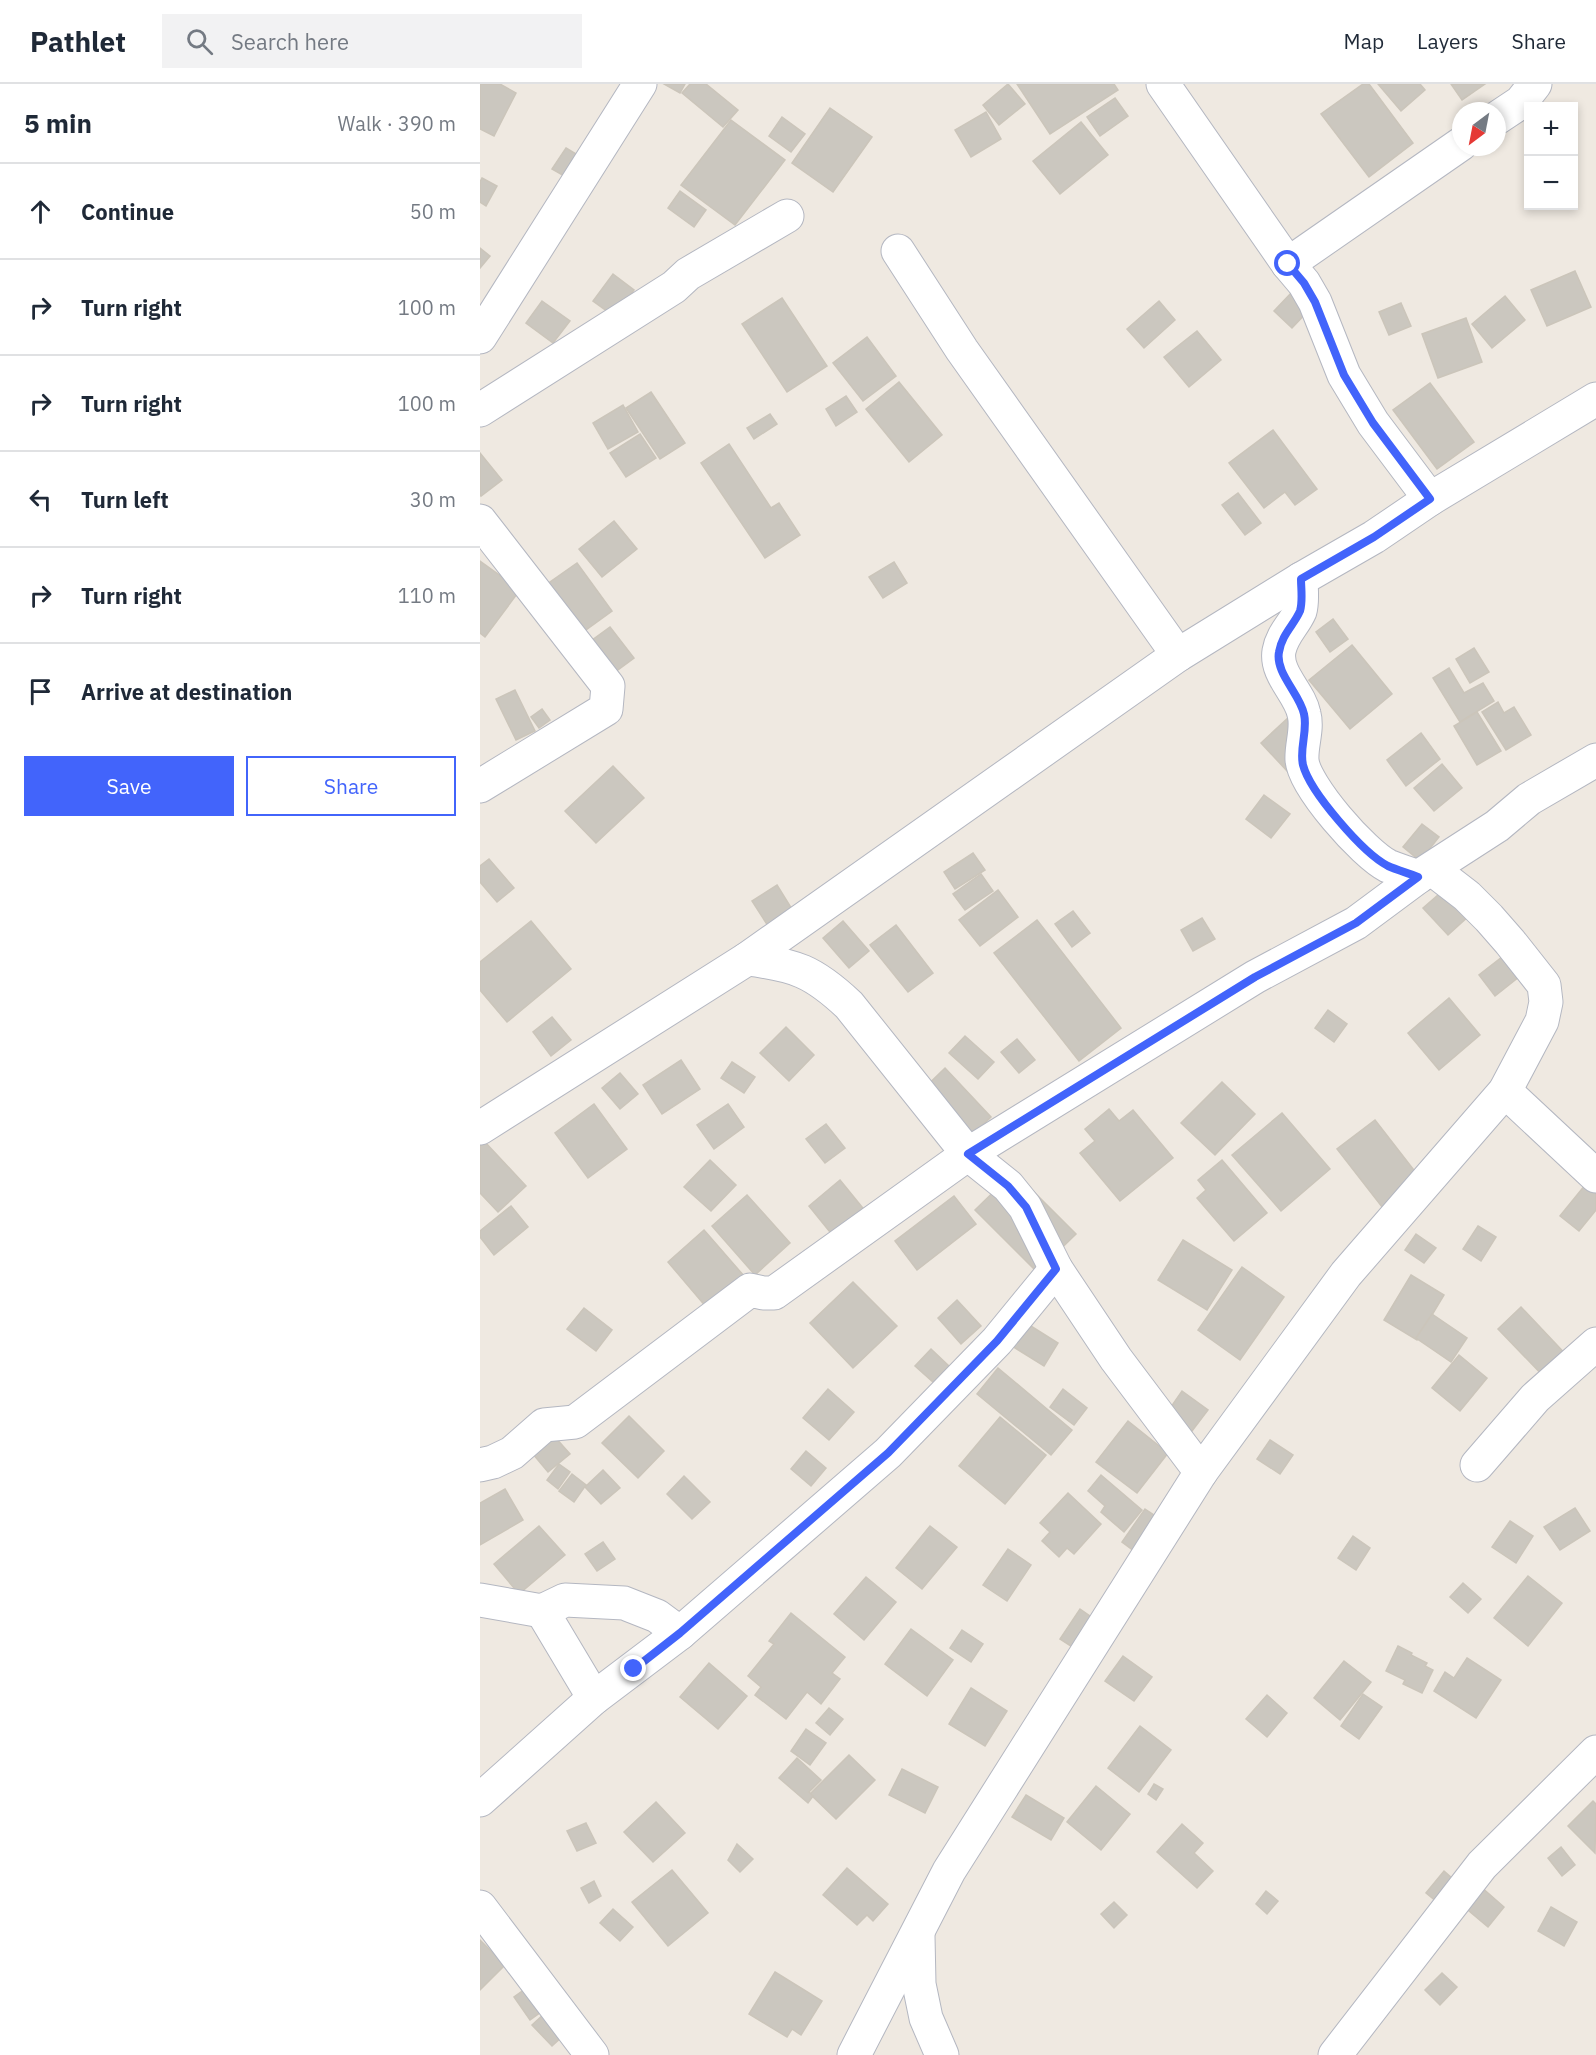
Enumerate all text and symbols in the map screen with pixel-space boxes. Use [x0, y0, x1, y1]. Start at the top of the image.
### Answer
search box [162, 14, 582, 68]
text: Pathlet [30, 23, 126, 60]
icon: search [183, 25, 216, 58]
text: Search here [231, 27, 349, 56]
text: Map [1344, 27, 1384, 55]
text: Layers [1417, 27, 1479, 55]
text: Share [1512, 27, 1566, 55]
north arrow [1452, 102, 1506, 156]
map controls [1524, 102, 1578, 210]
button: + [1524, 102, 1578, 156]
text: 5 min [24, 106, 92, 140]
text: Walk · 390 m [338, 110, 456, 137]
button: − [1524, 156, 1578, 210]
icon: ahead [24, 195, 57, 228]
text: Continue [81, 197, 174, 226]
text: 50 m [410, 198, 456, 225]
route start [1274, 250, 1300, 276]
icon: right [24, 291, 57, 324]
text: Turn right [81, 293, 182, 322]
text: 100 m [398, 294, 456, 321]
icon: right [24, 387, 57, 420]
text: Turn right [81, 389, 182, 418]
text: 100 m [398, 390, 456, 417]
icon: left [24, 483, 57, 516]
text: Turn left [81, 485, 169, 514]
text: 30 m [410, 486, 456, 513]
icon: right [24, 579, 57, 612]
text: Turn right [81, 581, 182, 610]
text: 110 m [398, 582, 456, 609]
icon: arrive [24, 675, 57, 708]
text: Arrive at destination [81, 677, 292, 706]
button: Save [24, 756, 234, 816]
button: Share [246, 756, 456, 816]
route end [620, 1655, 646, 1681]

